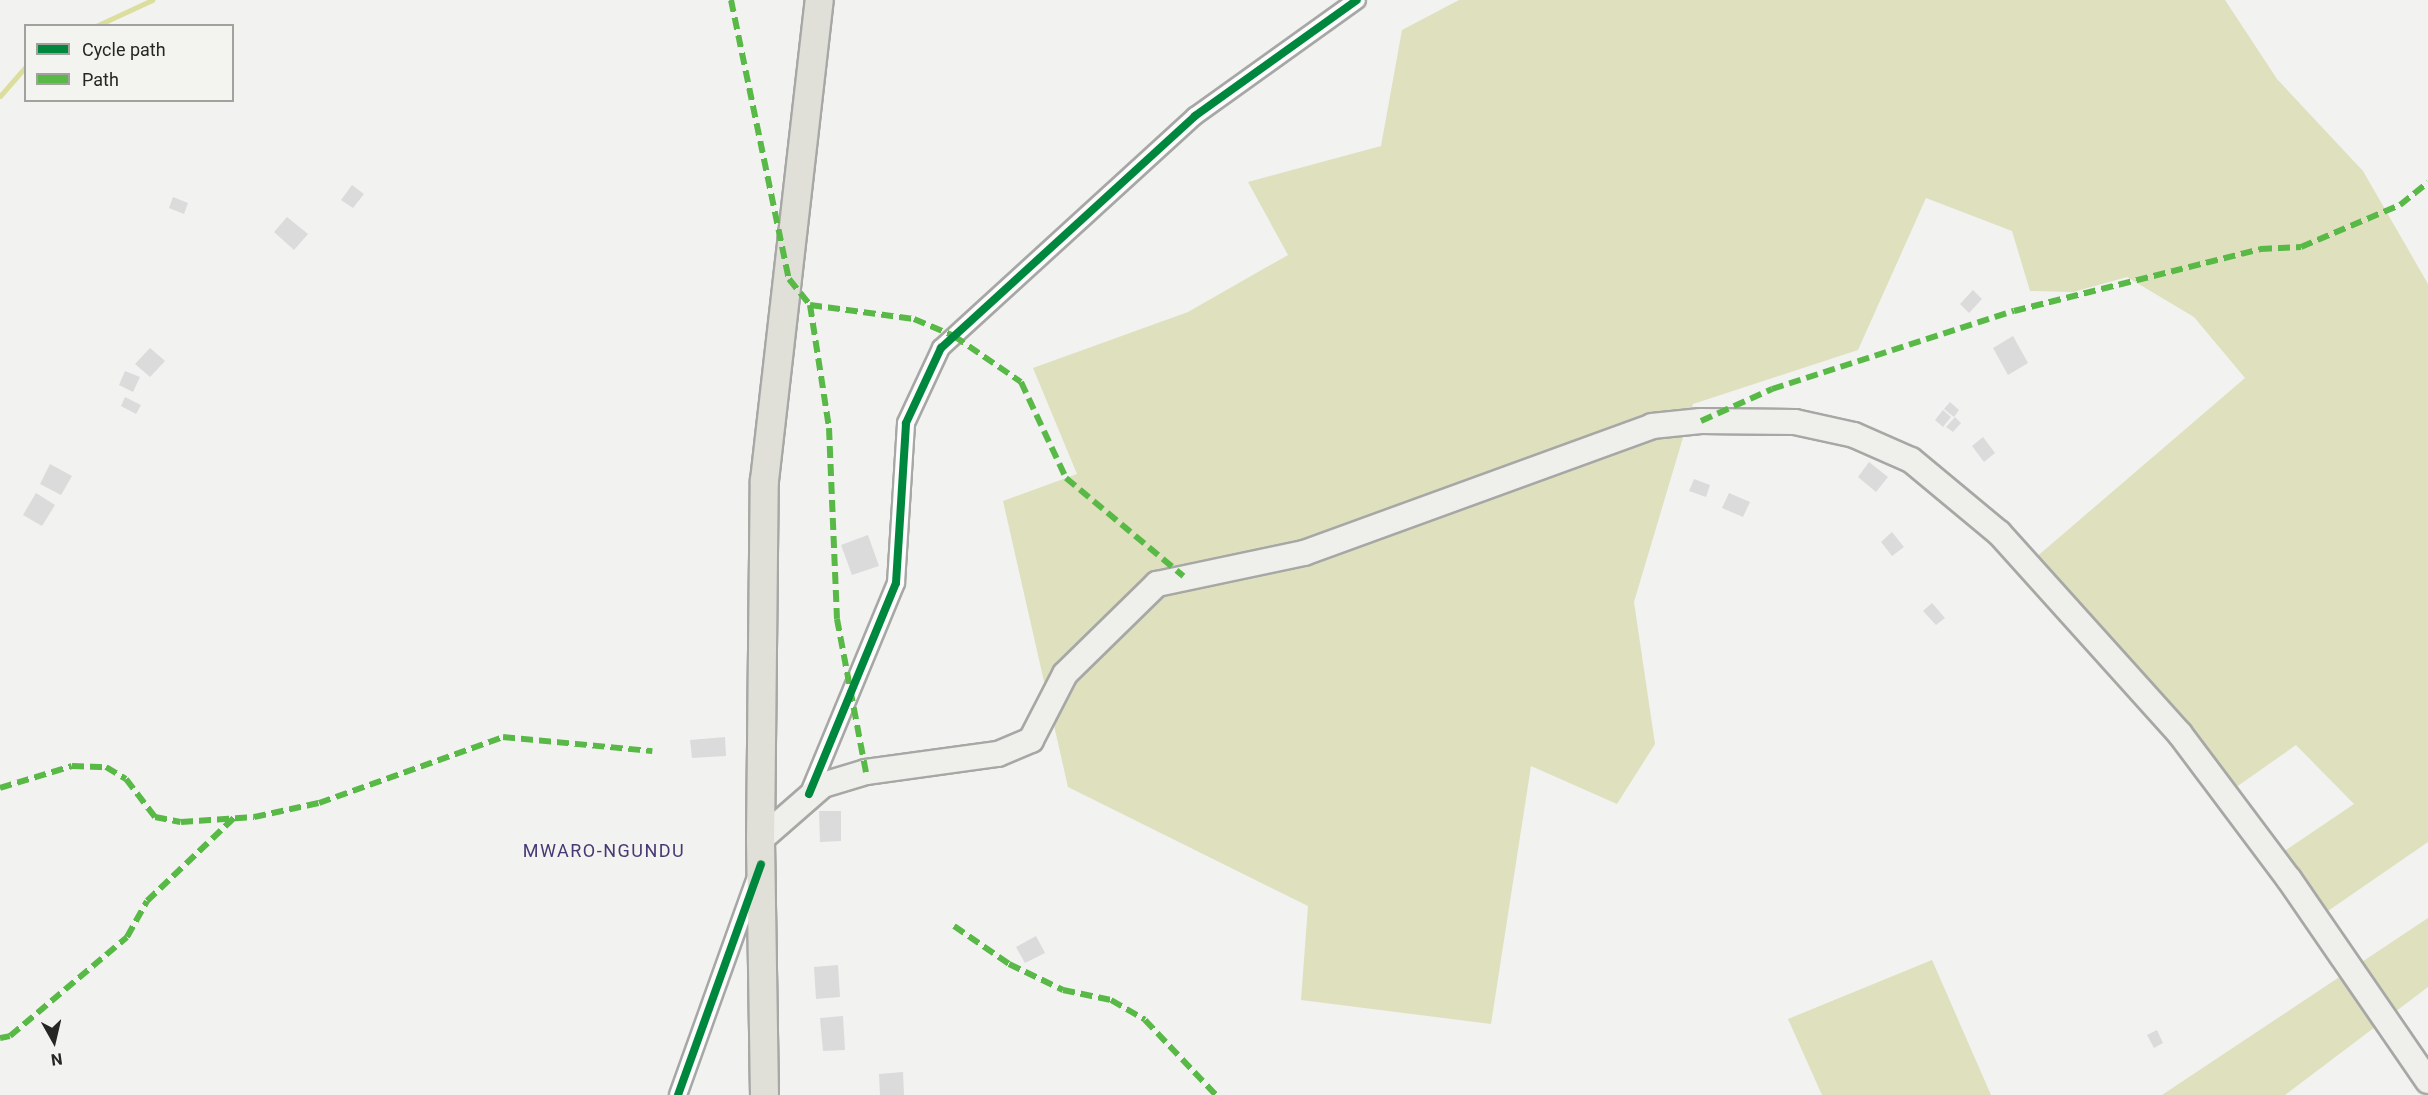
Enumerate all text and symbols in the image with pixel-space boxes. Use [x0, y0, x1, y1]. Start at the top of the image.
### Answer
legend [24, 24, 234, 102]
text: Cycle path [82, 39, 166, 60]
text: Path [82, 69, 119, 90]
district label: MWARO-NGUNDU [523, 840, 685, 862]
north arrow [24, 1011, 84, 1071]
text: N [50, 1049, 63, 1070]

